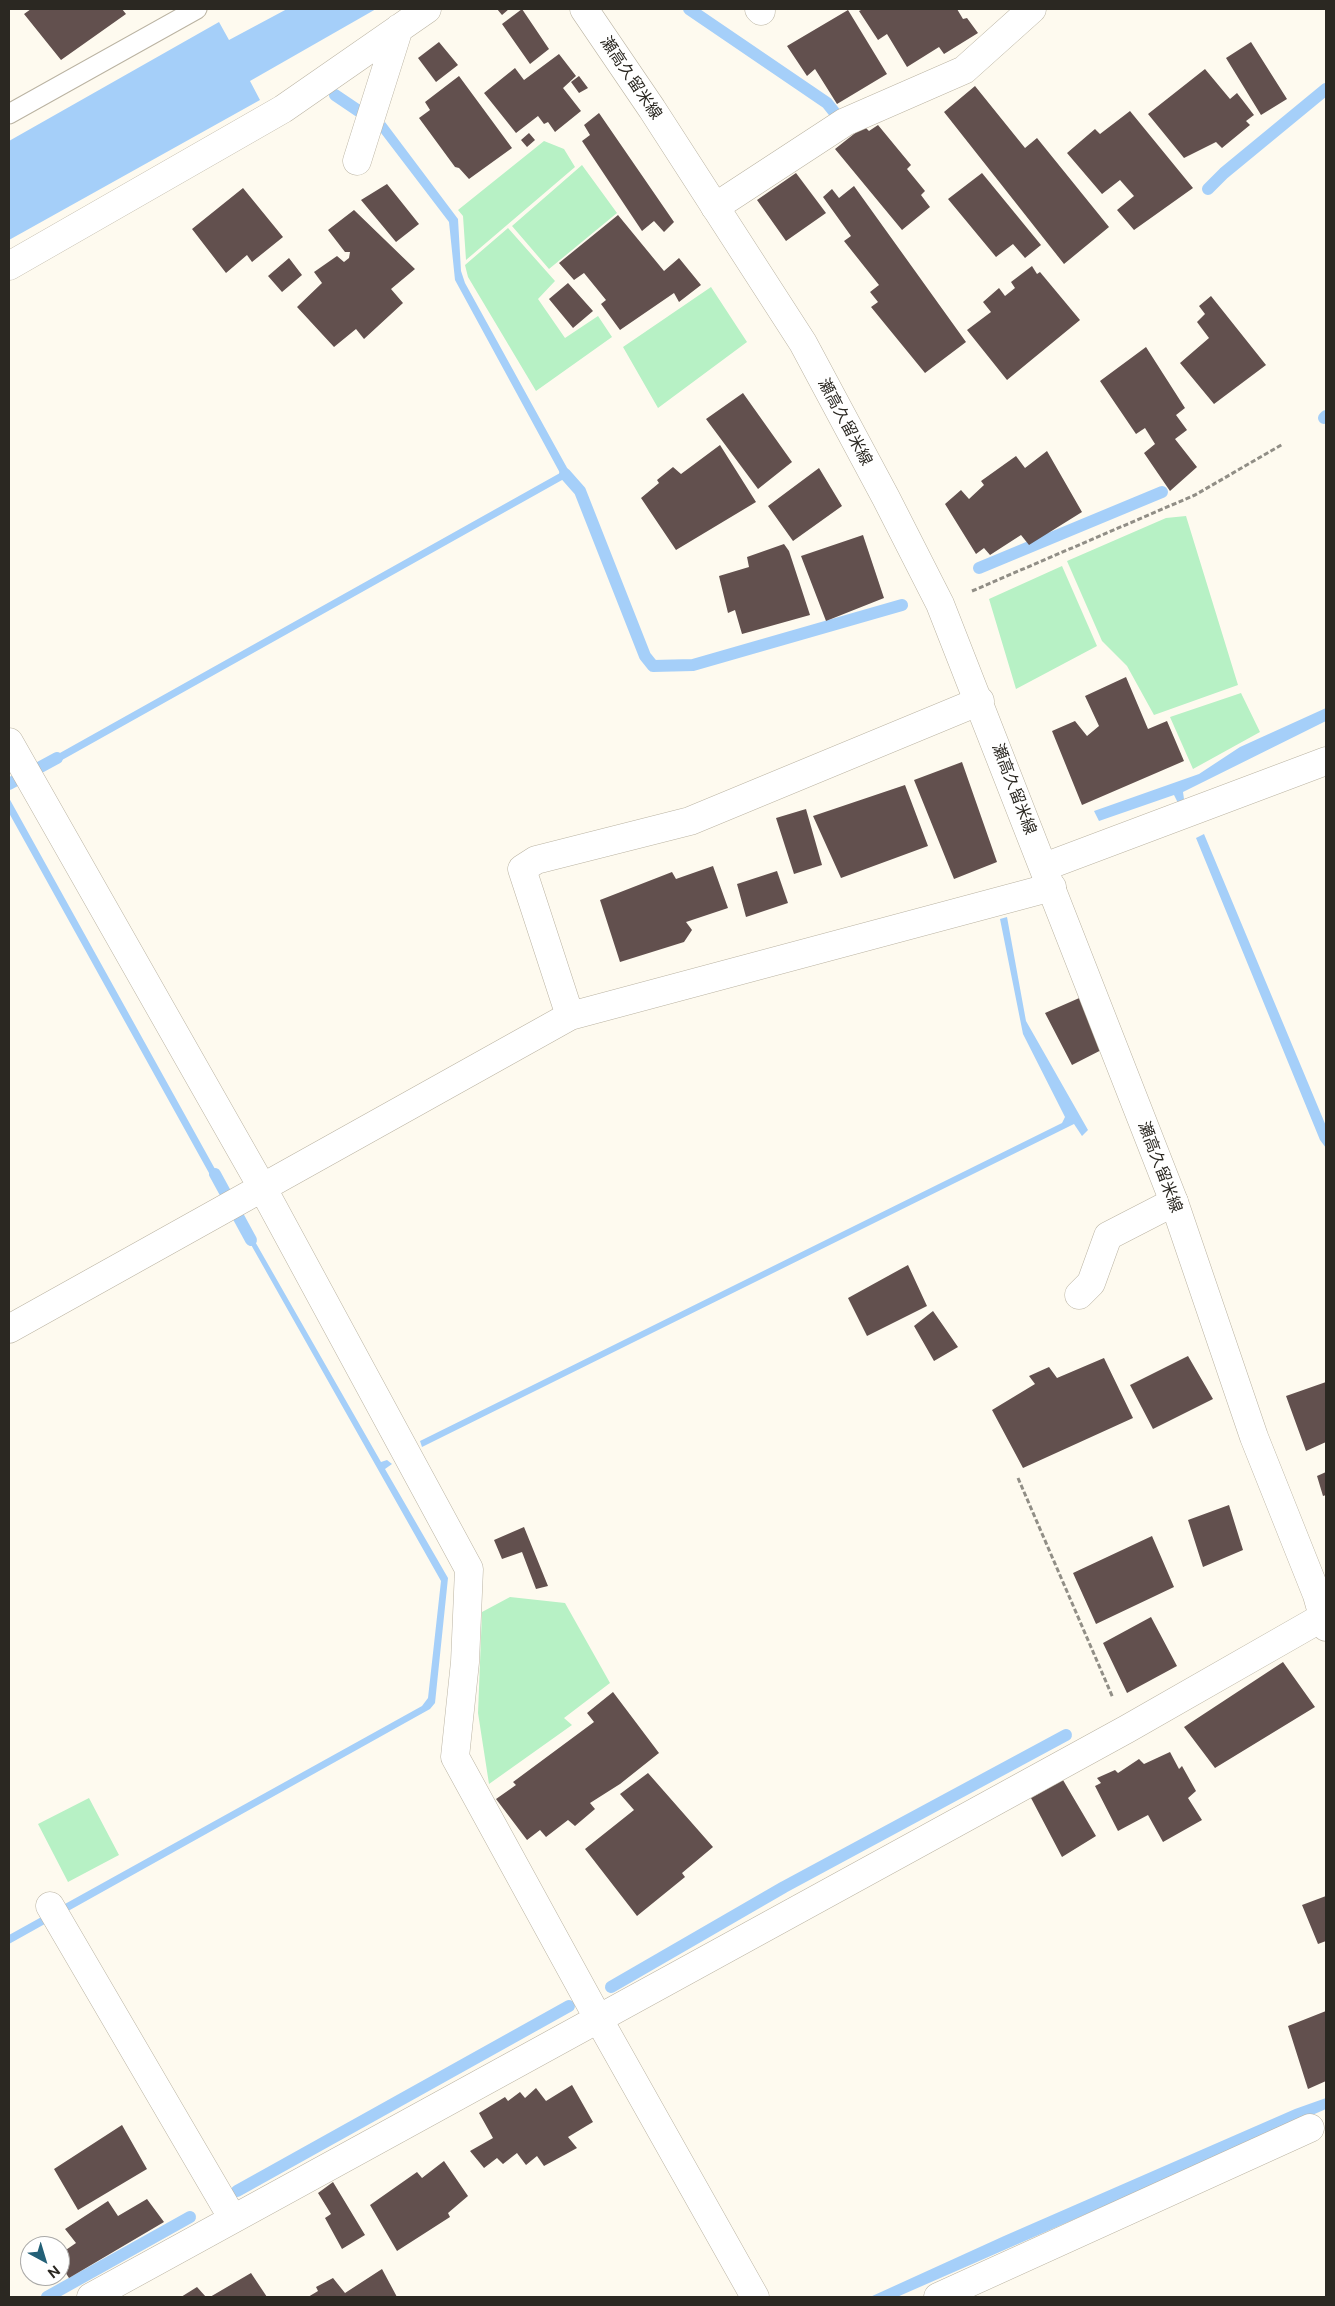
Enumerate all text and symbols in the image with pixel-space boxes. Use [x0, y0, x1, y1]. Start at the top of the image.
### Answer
street label: 瀬高久留米線 [596, 33, 666, 123]
street label: 瀬高久留米線 [814, 375, 876, 469]
street label: 瀬高久留米線 [988, 741, 1040, 837]
street label: 瀬高久留米線 [1134, 1119, 1186, 1215]
north arrow [20, 2236, 70, 2286]
text: N [45, 2262, 63, 2282]

